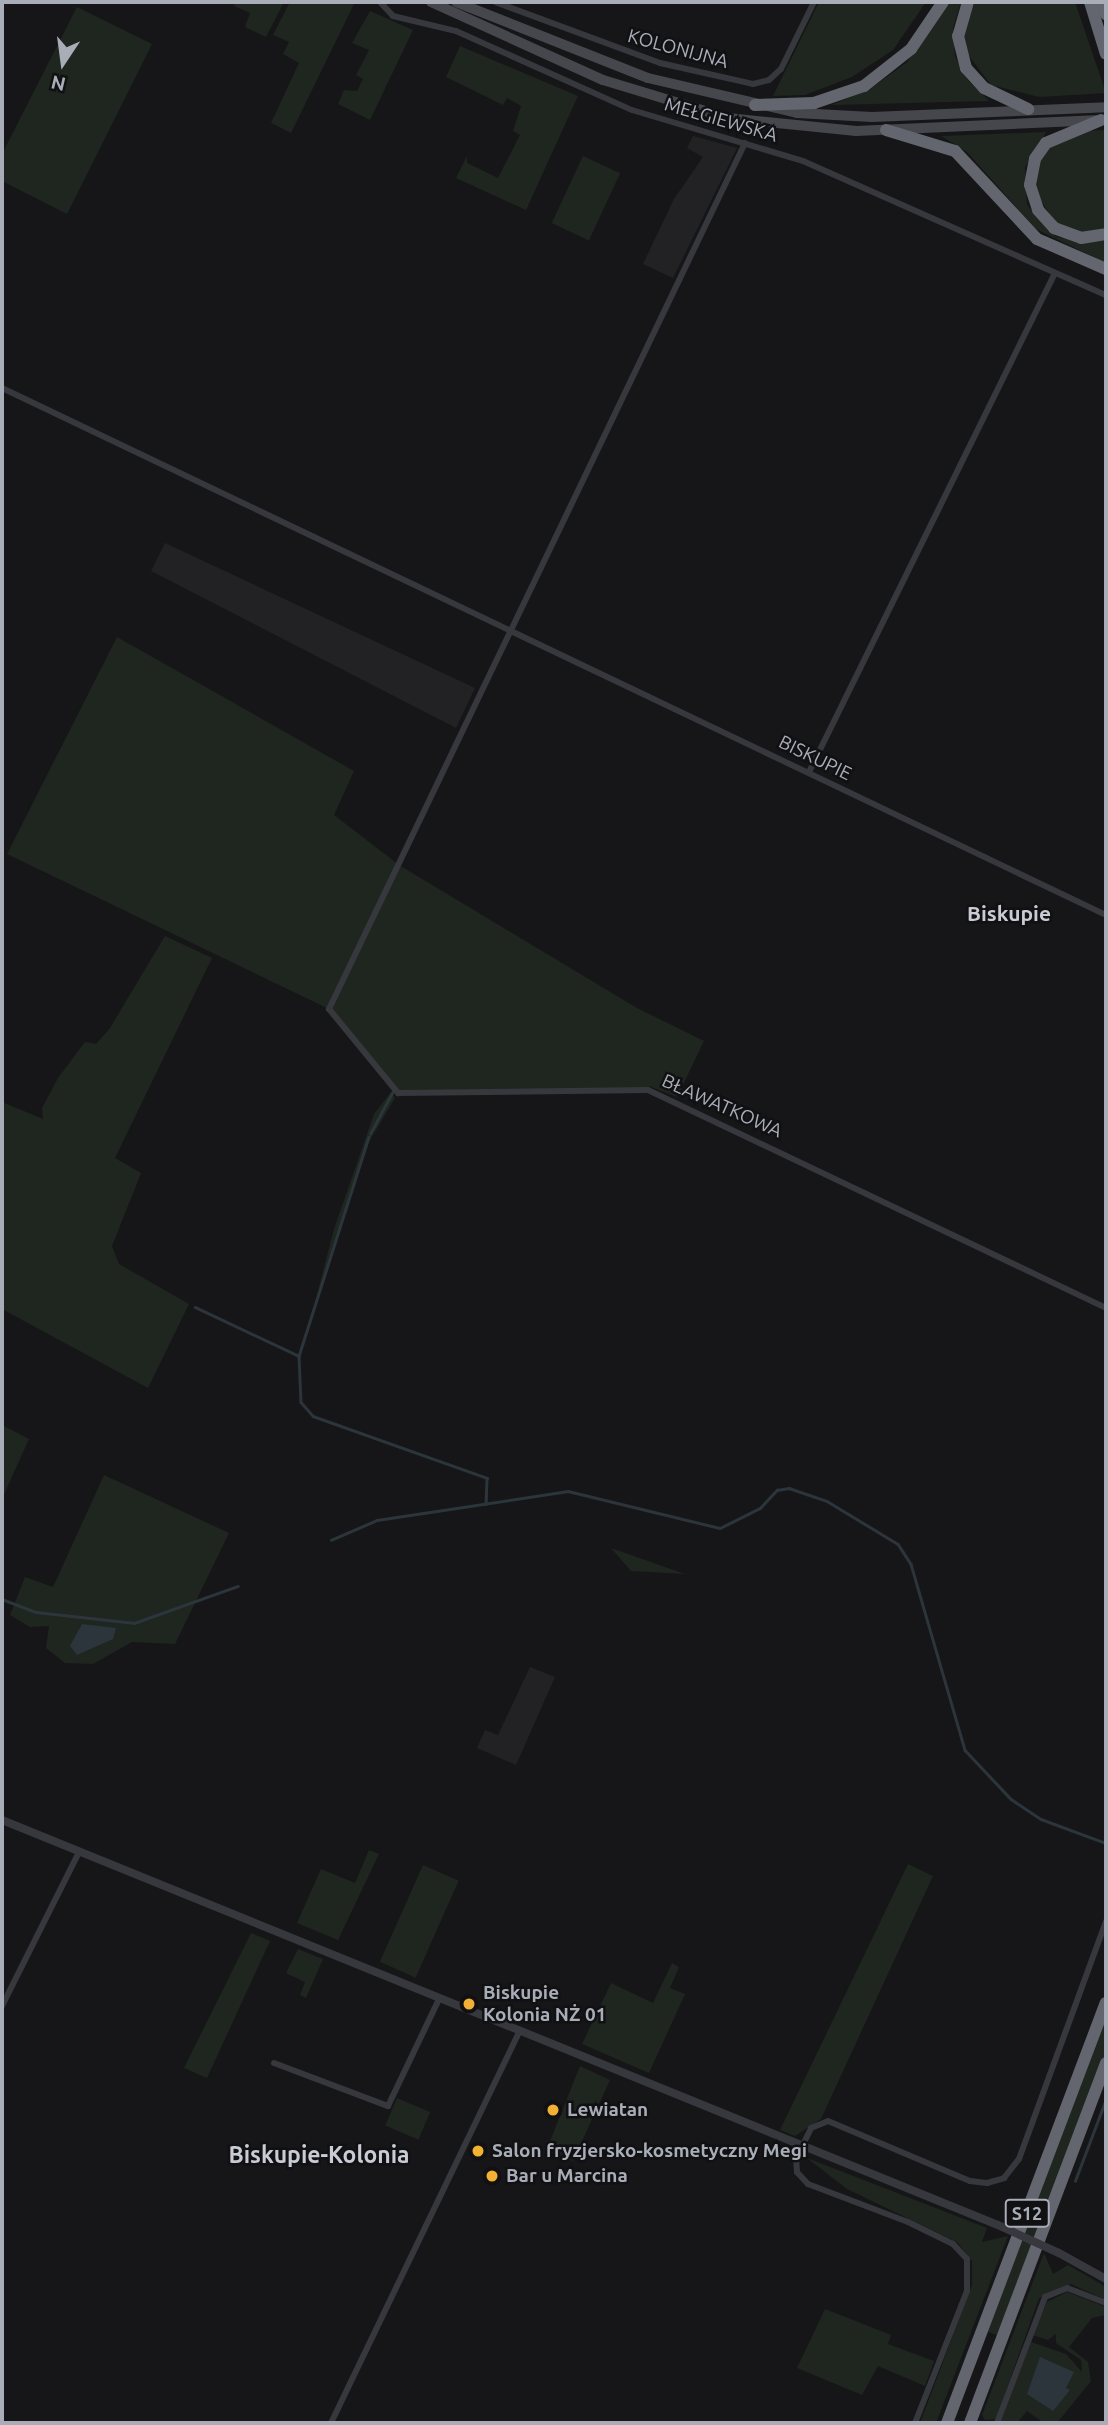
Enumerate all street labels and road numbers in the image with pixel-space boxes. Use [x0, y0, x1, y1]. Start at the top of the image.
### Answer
street label: KOLONIJNA [625, 25, 731, 73]
street label: MEŁGIEWSKA [662, 93, 780, 147]
street label: BISKUPIE [775, 731, 855, 785]
street label: BŁAWATKOWA [658, 1069, 786, 1143]
road number: S12 [1004, 2199, 1050, 2228]

